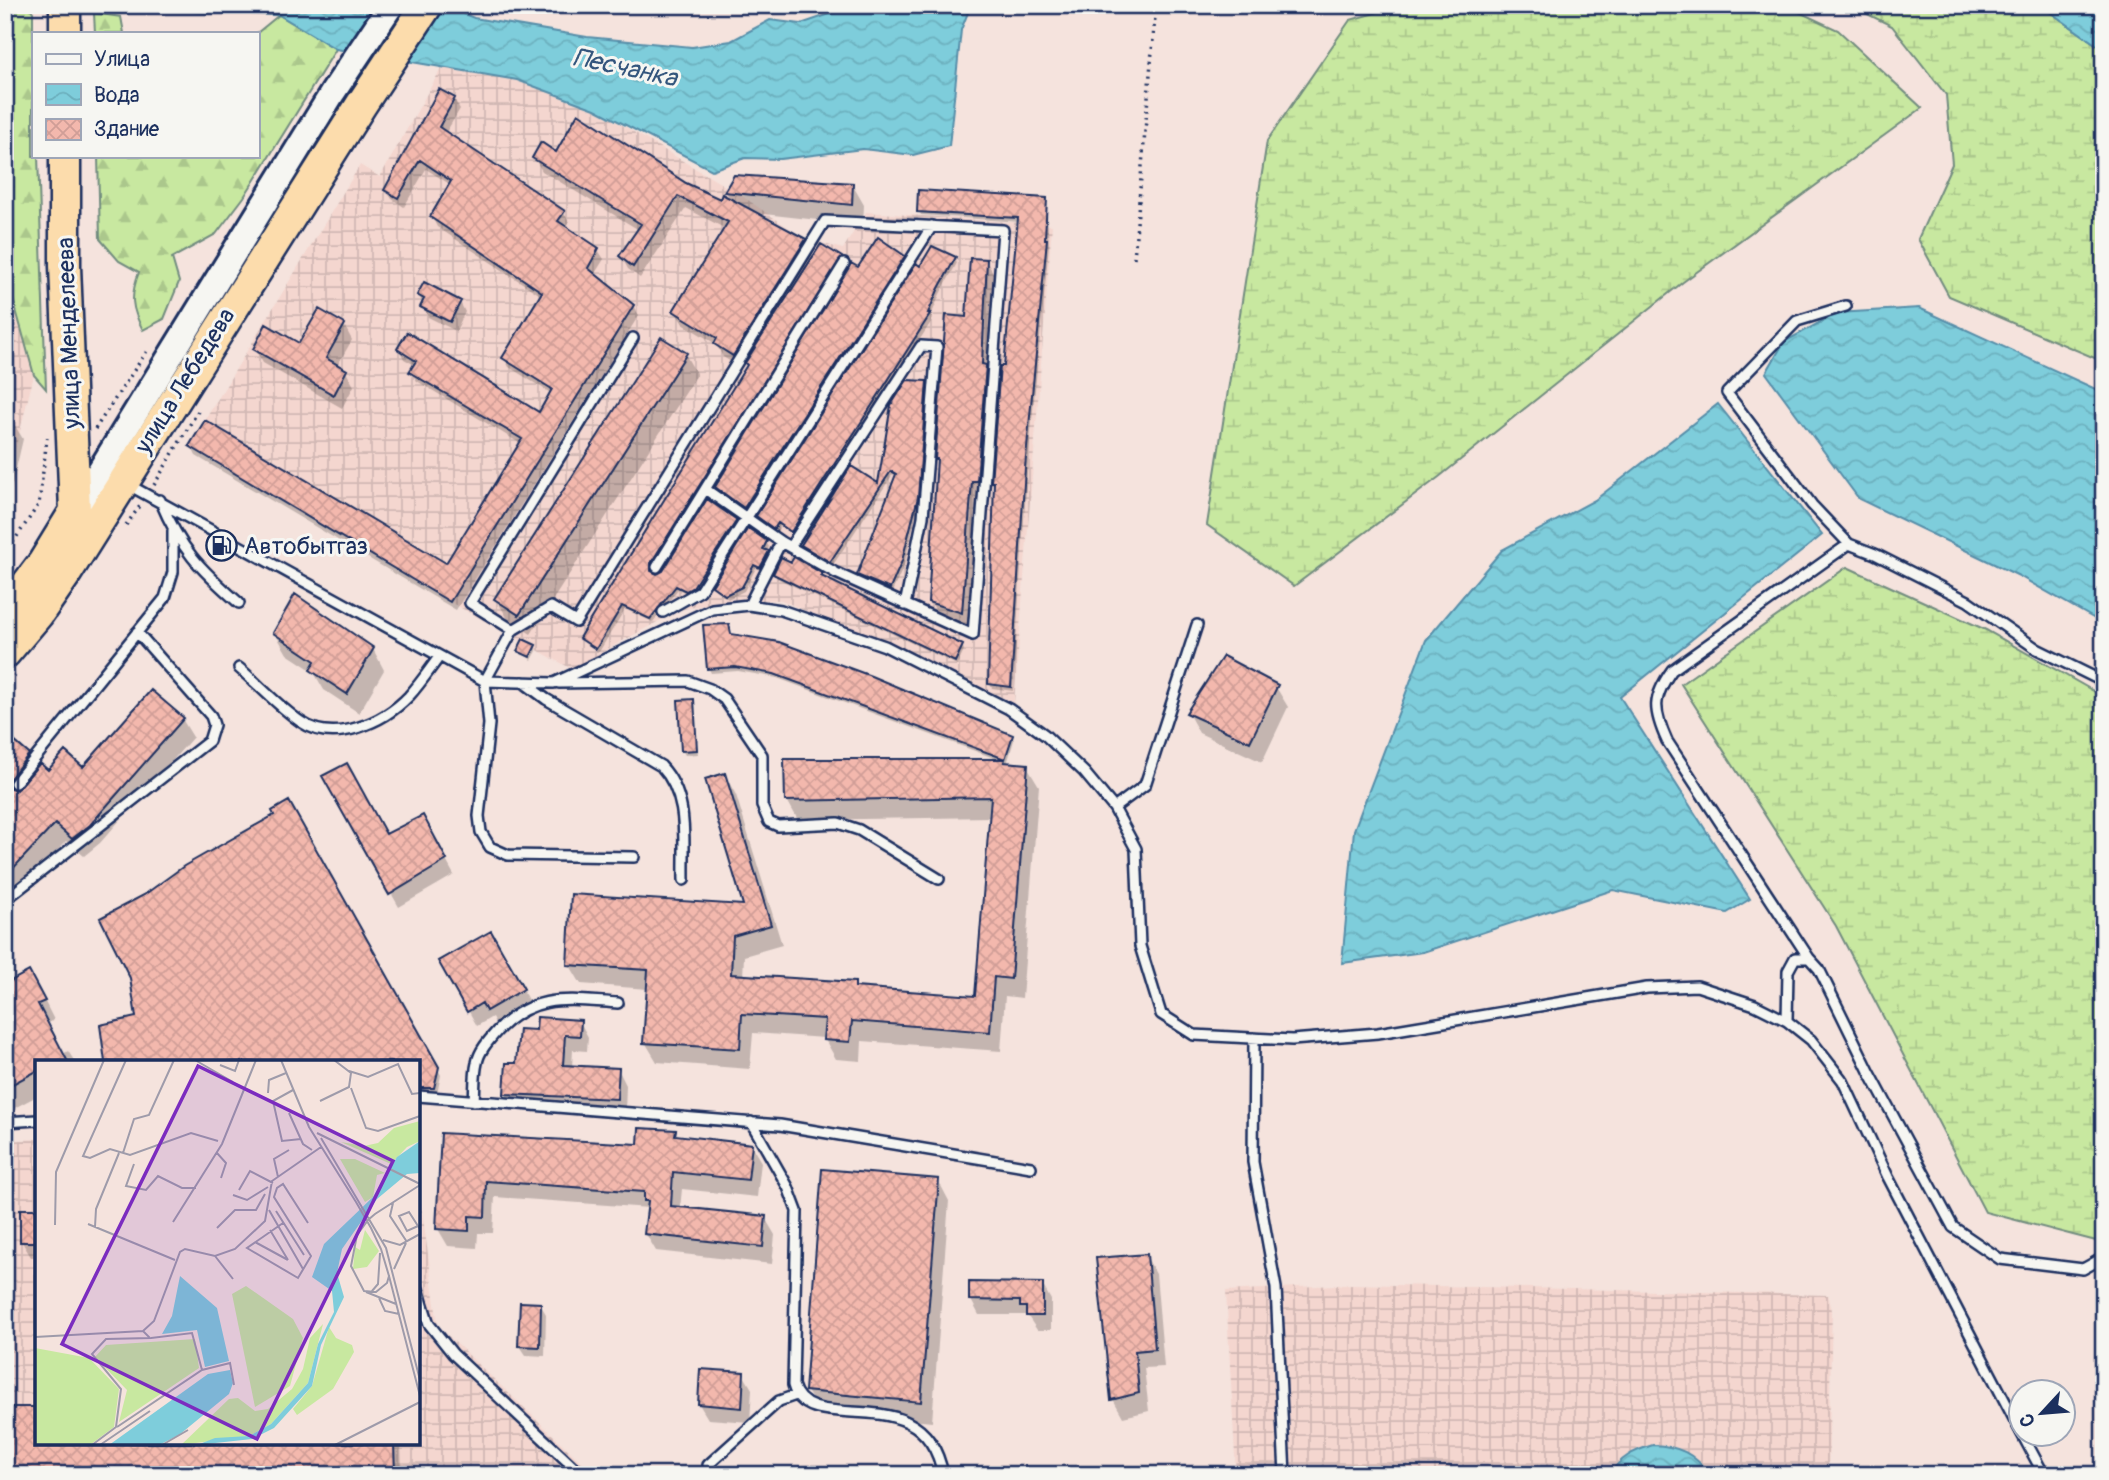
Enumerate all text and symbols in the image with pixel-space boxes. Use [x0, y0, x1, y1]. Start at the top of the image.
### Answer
legend [32, 32, 259, 158]
water label: Песчанка [570, 41, 682, 95]
text: Улица [94, 46, 150, 73]
text: Вода [94, 82, 140, 109]
text: Здание [94, 116, 160, 143]
street label: улица Менделеева [51, 237, 87, 430]
street label: улица Лебедева [128, 303, 241, 460]
fuel station icon: Автобытгаз [204, 529, 238, 563]
place label: Автобытгаз [244, 532, 368, 561]
inset map [35, 1060, 420, 1445]
north arrow [2008, 1378, 2078, 1448]
text: С [2014, 1409, 2041, 1431]

